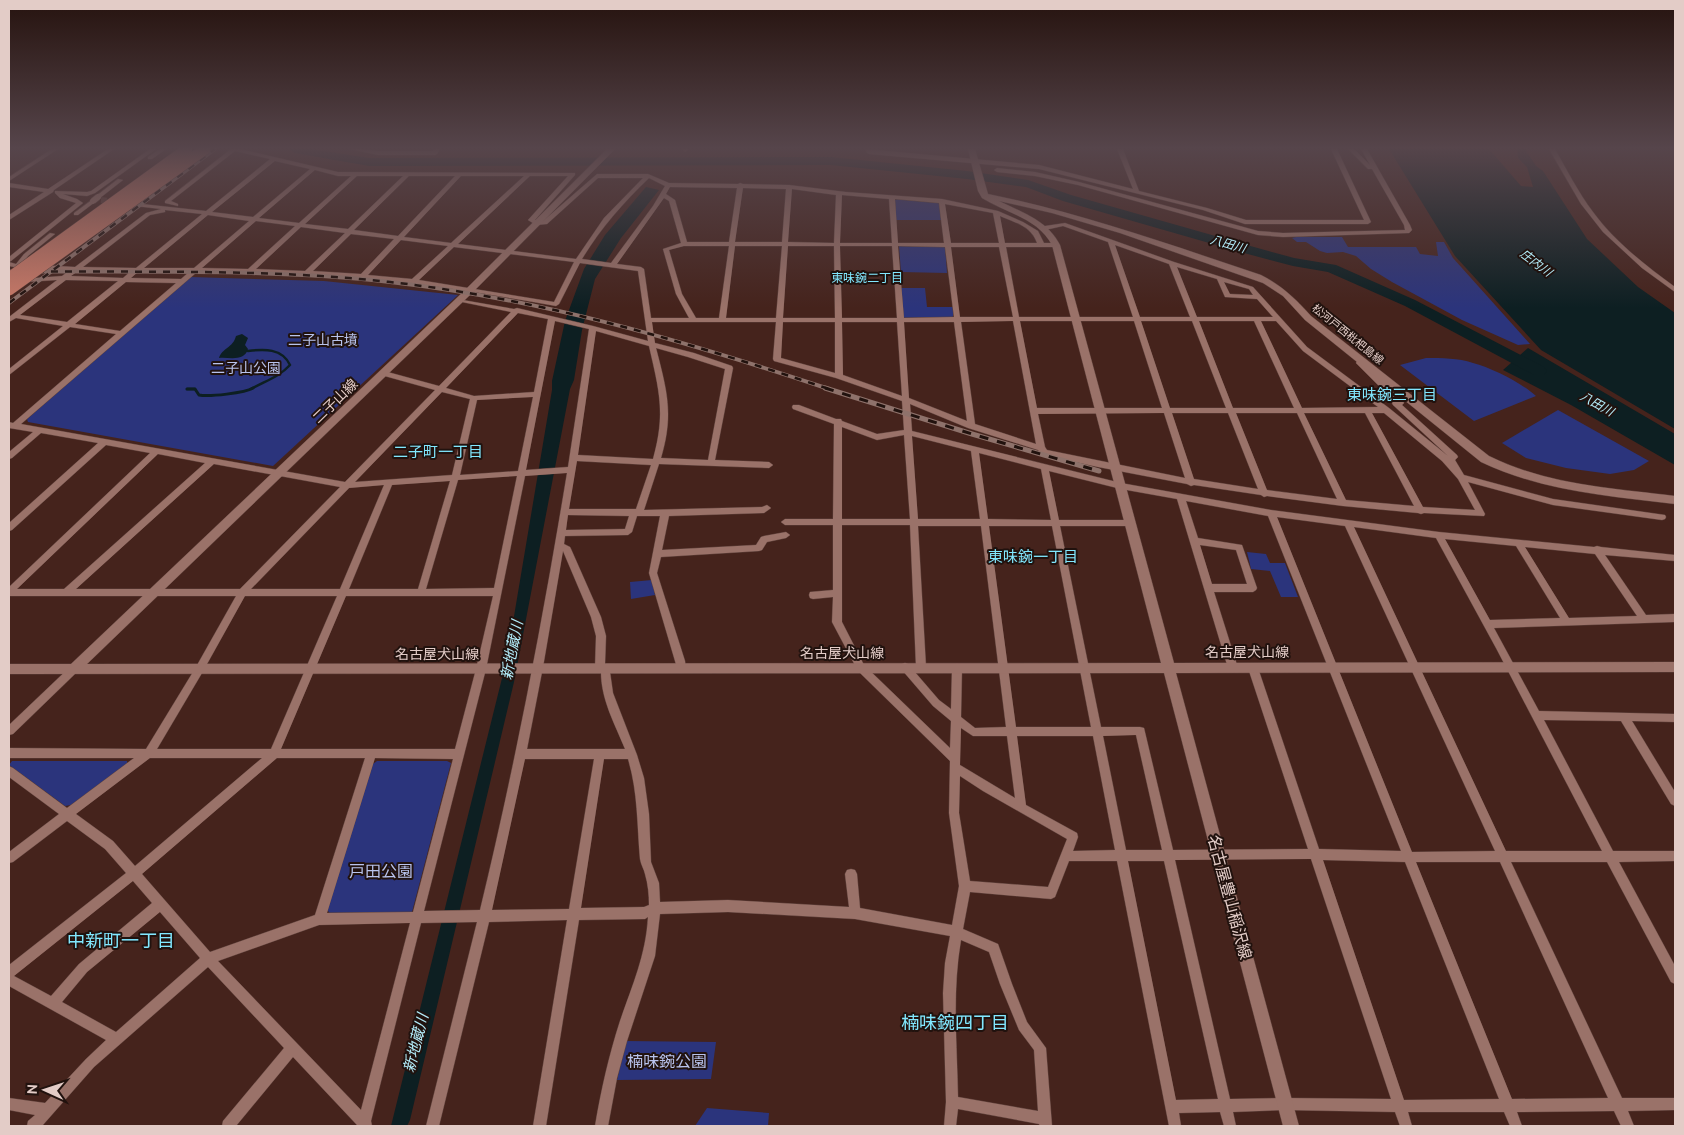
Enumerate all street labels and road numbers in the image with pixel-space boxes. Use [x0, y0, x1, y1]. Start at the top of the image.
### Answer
street label: 松河戸西枇杷島線 [1310, 302, 1386, 366]
street label: 二子山線 [309, 376, 361, 426]
street label: 名古屋犬山線 [1205, 644, 1289, 660]
street label: 名古屋犬山線 [800, 645, 884, 661]
street label: 名古屋犬山線 [395, 646, 479, 662]
street label: 名古屋豊山稲沢線 [1205, 833, 1255, 961]

